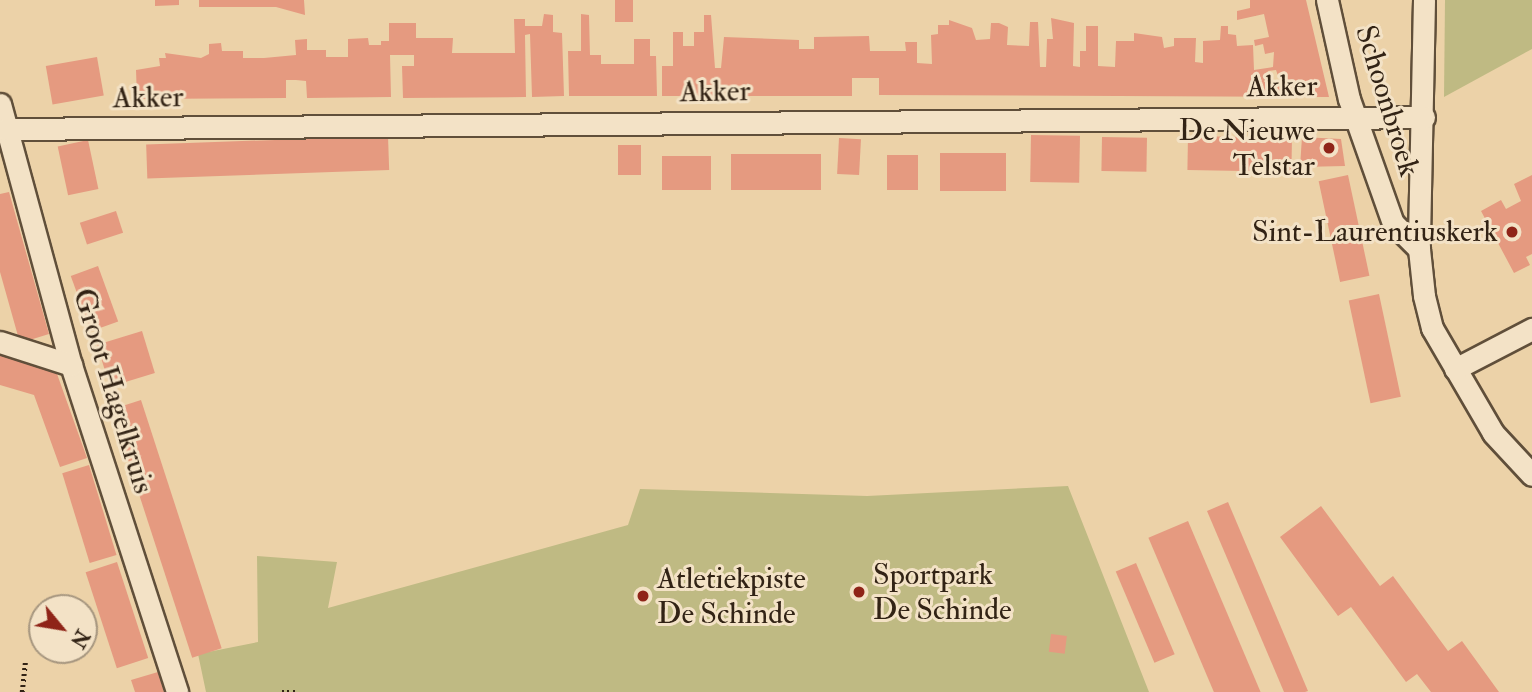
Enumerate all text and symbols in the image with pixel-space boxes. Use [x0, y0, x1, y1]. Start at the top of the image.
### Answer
street label: Schoonbroek [1347, 21, 1427, 181]
street label: Akker [1246, 68, 1318, 106]
street label: Akker [679, 73, 751, 111]
street label: Akker [112, 79, 184, 117]
place label: De Nieuwe Telstar [1178, 113, 1315, 184]
marker: De Nieuwe Telstar [1321, 140, 1337, 156]
place label: Sint-Laurentiuskerk [1252, 214, 1498, 250]
marker: Sint-Laurentiuskerk [1504, 224, 1520, 240]
street label: Groot Hagelkruis [65, 284, 161, 498]
place label: Sportpark De Schinde [873, 557, 1011, 628]
place label: Atletiekpiste De Schinde [657, 561, 806, 632]
marker: Sportpark De Schinde [851, 584, 867, 600]
marker: Atletiekpiste De Schinde [635, 588, 651, 604]
north arrow [28, 594, 98, 664]
text: N [65, 625, 94, 652]

